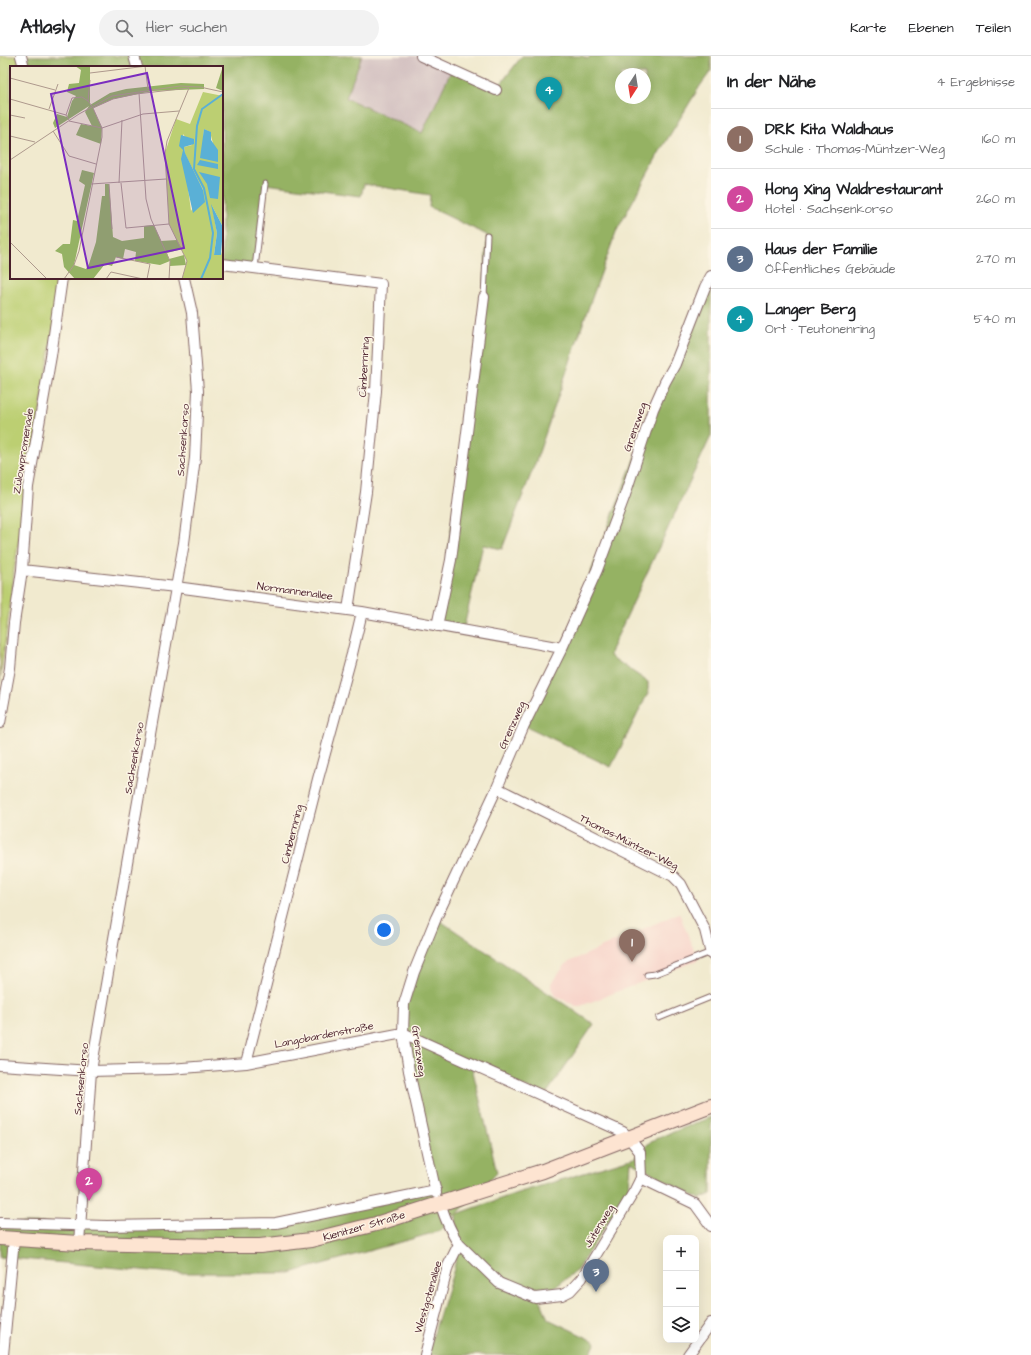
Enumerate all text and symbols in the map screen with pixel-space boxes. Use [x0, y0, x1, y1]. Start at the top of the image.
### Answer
search box [99, 10, 379, 46]
text: Atlasly [20, 14, 75, 41]
icon: search [113, 17, 135, 39]
text: Hier suchen [145, 17, 227, 38]
text: Karte [850, 18, 887, 38]
text: Ebenen [909, 18, 954, 38]
text: Teilen [976, 18, 1011, 38]
inset map [10, 66, 223, 279]
north arrow [615, 68, 651, 104]
text: In der Nähe [727, 70, 816, 94]
text: 4 Ergebnisse [936, 73, 1015, 91]
pin: 4 [536, 77, 562, 110]
text: DRK Kita Waldhaus [765, 119, 894, 140]
text: 1 [739, 130, 741, 148]
text: 160 m [982, 130, 1015, 148]
text: Schule · Thomas-Müntzer-Weg [765, 140, 945, 158]
text: Hong Xing Waldrestaurant [765, 179, 943, 200]
text: 2 [736, 190, 744, 208]
text: 260 m [976, 190, 1015, 208]
text: Hotel · Sachsenkorso [765, 200, 893, 218]
text: Haus der Familie [765, 239, 878, 260]
text: 3 [737, 250, 743, 268]
text: 270 m [976, 250, 1015, 268]
text: Öffentliches Gebäude [765, 260, 896, 278]
text: Langer Berg [765, 299, 855, 320]
text: 4 [736, 310, 744, 328]
text: 540 m [973, 310, 1015, 328]
text: Ort · Teutonenring [765, 320, 875, 338]
street label: Cimbernring [355, 336, 374, 398]
street label: Grenzweg [620, 400, 651, 454]
street label: Sachsenkorso [173, 402, 193, 477]
street label: Zülowpromenade [9, 407, 37, 495]
street label: Normannenallee [256, 578, 334, 604]
street label: Grenzweg [495, 698, 530, 752]
street label: Sachsenkorso [120, 720, 148, 795]
street label: Cimbernring [277, 802, 308, 865]
street label: Thomas-Müntzer-Weg [577, 811, 681, 874]
your location [374, 920, 394, 940]
pin: 1 [619, 929, 645, 962]
street label: Langobardenstraße [273, 1018, 375, 1053]
street label: Grenzweg [407, 1025, 430, 1078]
street label: Sachsenkorso [70, 1041, 92, 1116]
pin: 2 [76, 1168, 102, 1201]
street label: Jütenweg [580, 1201, 619, 1251]
street label: Kienitzer Straße [321, 1207, 407, 1245]
map controls [663, 1235, 699, 1343]
button: + [663, 1235, 699, 1271]
street label: Westgotenallee [410, 1259, 447, 1335]
pin: 3 [583, 1259, 609, 1292]
button: − [663, 1271, 699, 1307]
button: layers [663, 1307, 699, 1343]

